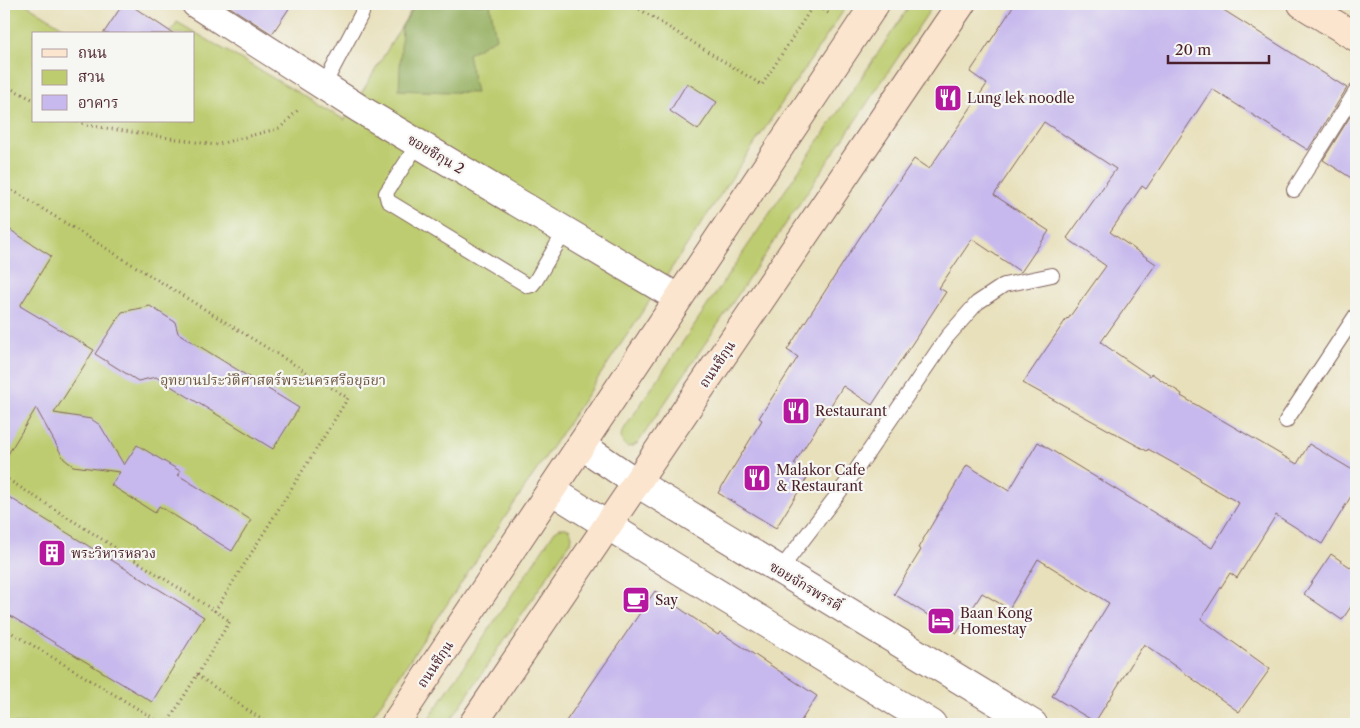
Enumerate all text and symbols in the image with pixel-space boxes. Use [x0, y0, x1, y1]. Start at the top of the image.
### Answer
legend [32, 32, 195, 122]
scale bar [1168, 32, 1269, 64]
text: 20 m [1175, 40, 1211, 59]
text: ถนน [78, 43, 107, 62]
text: สวน [78, 67, 105, 86]
restaurant icon: Lung lek noodle [933, 83, 963, 113]
place label: Lung lek noodle [967, 89, 1075, 107]
text: อาคาร [78, 93, 118, 112]
street label: ซอยชีกุน 2 [404, 130, 468, 178]
street label: ถนนชีกุน [695, 337, 739, 391]
park label: อุทยานประวัติศาสตร์พระนครศรีอยุธยา [160, 371, 386, 389]
restaurant icon: Restaurant [781, 396, 811, 426]
place label: Restaurant [815, 402, 887, 420]
place label: Malakor Cafe & Restaurant [776, 461, 865, 495]
restaurant icon: Malakor Cafe & Restaurant [742, 463, 772, 493]
building icon: พระวิหารหลวง [37, 538, 67, 568]
place label: พระวิหารหลวง [71, 544, 156, 562]
street label: ซอยจักรพรรดิ์ [766, 557, 847, 615]
cafe icon: Say [621, 585, 651, 615]
place label: Say [655, 591, 678, 609]
place label: Baan Kong Homestay [960, 604, 1033, 638]
hotel icon: Baan Kong Homestay [926, 606, 956, 636]
street label: ถนนชีกุน [413, 637, 457, 691]

